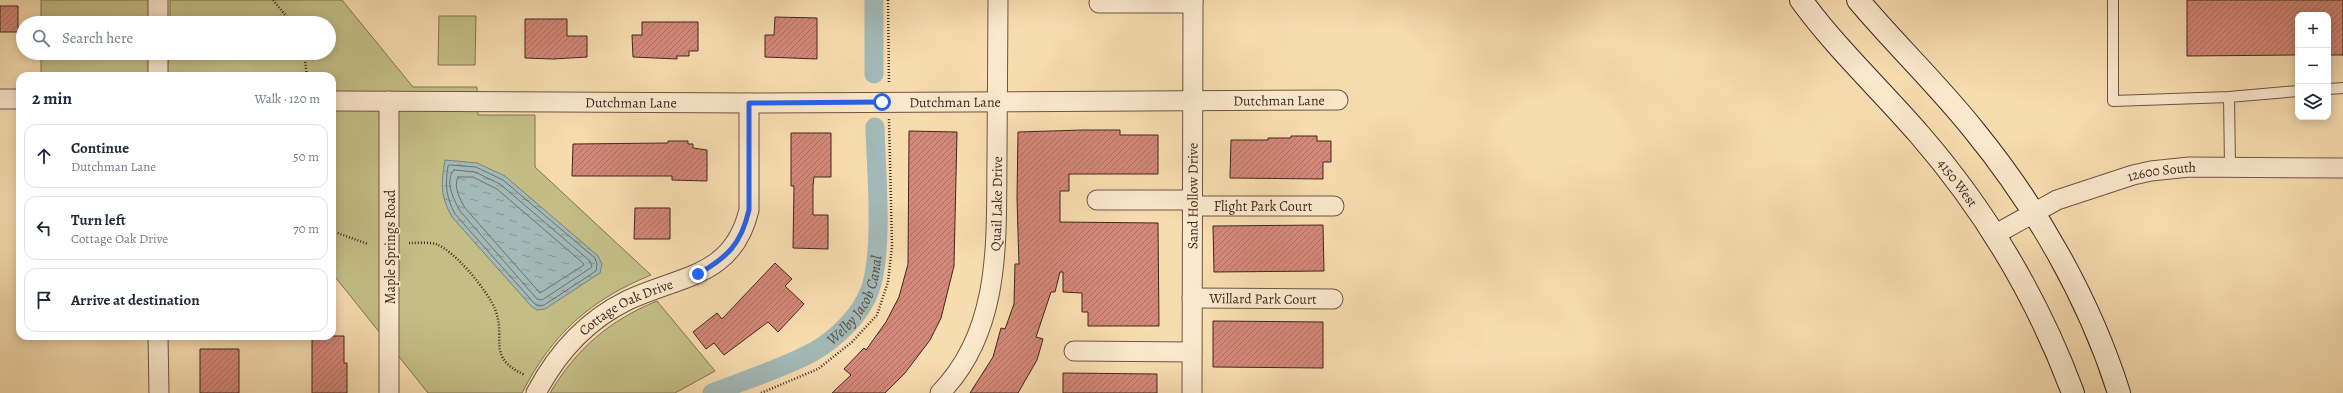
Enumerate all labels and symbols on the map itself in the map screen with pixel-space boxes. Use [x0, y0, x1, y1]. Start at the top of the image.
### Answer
street label: Dutchman Lane [1233, 91, 1325, 110]
street label: Dutchman Lane [909, 92, 1001, 112]
street label: Dutchman Lane [585, 93, 677, 112]
route start [873, 93, 891, 111]
street label: Sand Hollow Drive [1183, 143, 1202, 249]
street label: 4150 West [1934, 155, 1982, 211]
street label: Quail Lake Drive [985, 156, 1007, 252]
street label: 12600 South [2125, 157, 2197, 186]
street label: Maple Springs Road [381, 189, 400, 304]
street label: Flight Park Court [1214, 197, 1313, 216]
water label: Welby Jacob Canal [822, 254, 887, 349]
route end [689, 265, 707, 283]
street label: Cottage Oak Drive [575, 274, 675, 340]
street label: Willard Park Court [1208, 289, 1317, 308]

